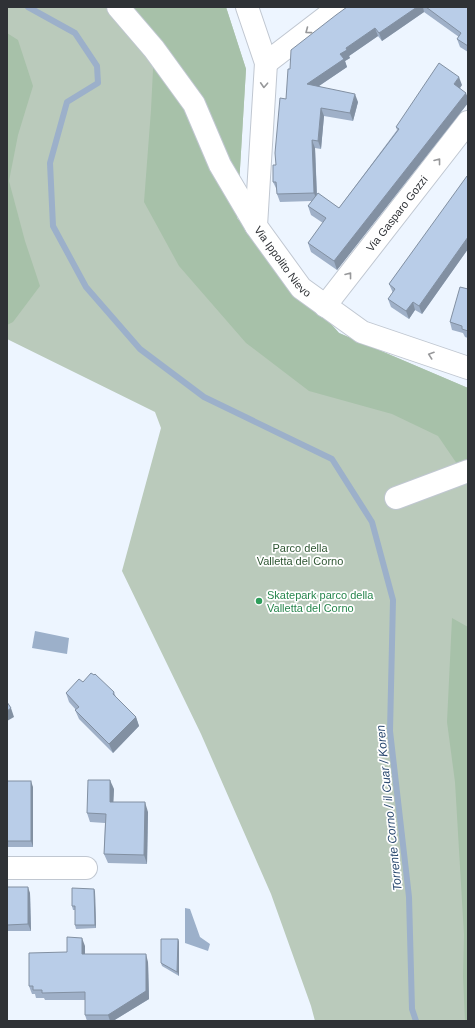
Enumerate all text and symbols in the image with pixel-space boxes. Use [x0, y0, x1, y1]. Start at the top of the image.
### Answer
one-way arrow [305, 26, 312, 33]
one-way arrow [260, 82, 269, 88]
one-way arrow [433, 159, 440, 166]
street label: Via Gasparo Gozzi [364, 174, 430, 254]
street label: Via Ippolito Nievo [252, 224, 313, 299]
one-way arrow [344, 272, 351, 279]
one-way arrow [428, 352, 435, 360]
park label: Parco della Valletta del Corno [257, 542, 343, 567]
place label: Skatepark parco della Valletta del Corno [267, 589, 374, 614]
marker: Skatepark parco della Valletta del Corno [254, 596, 264, 606]
water label: Torrente Corno / il Cuar / Koren [373, 724, 405, 892]

